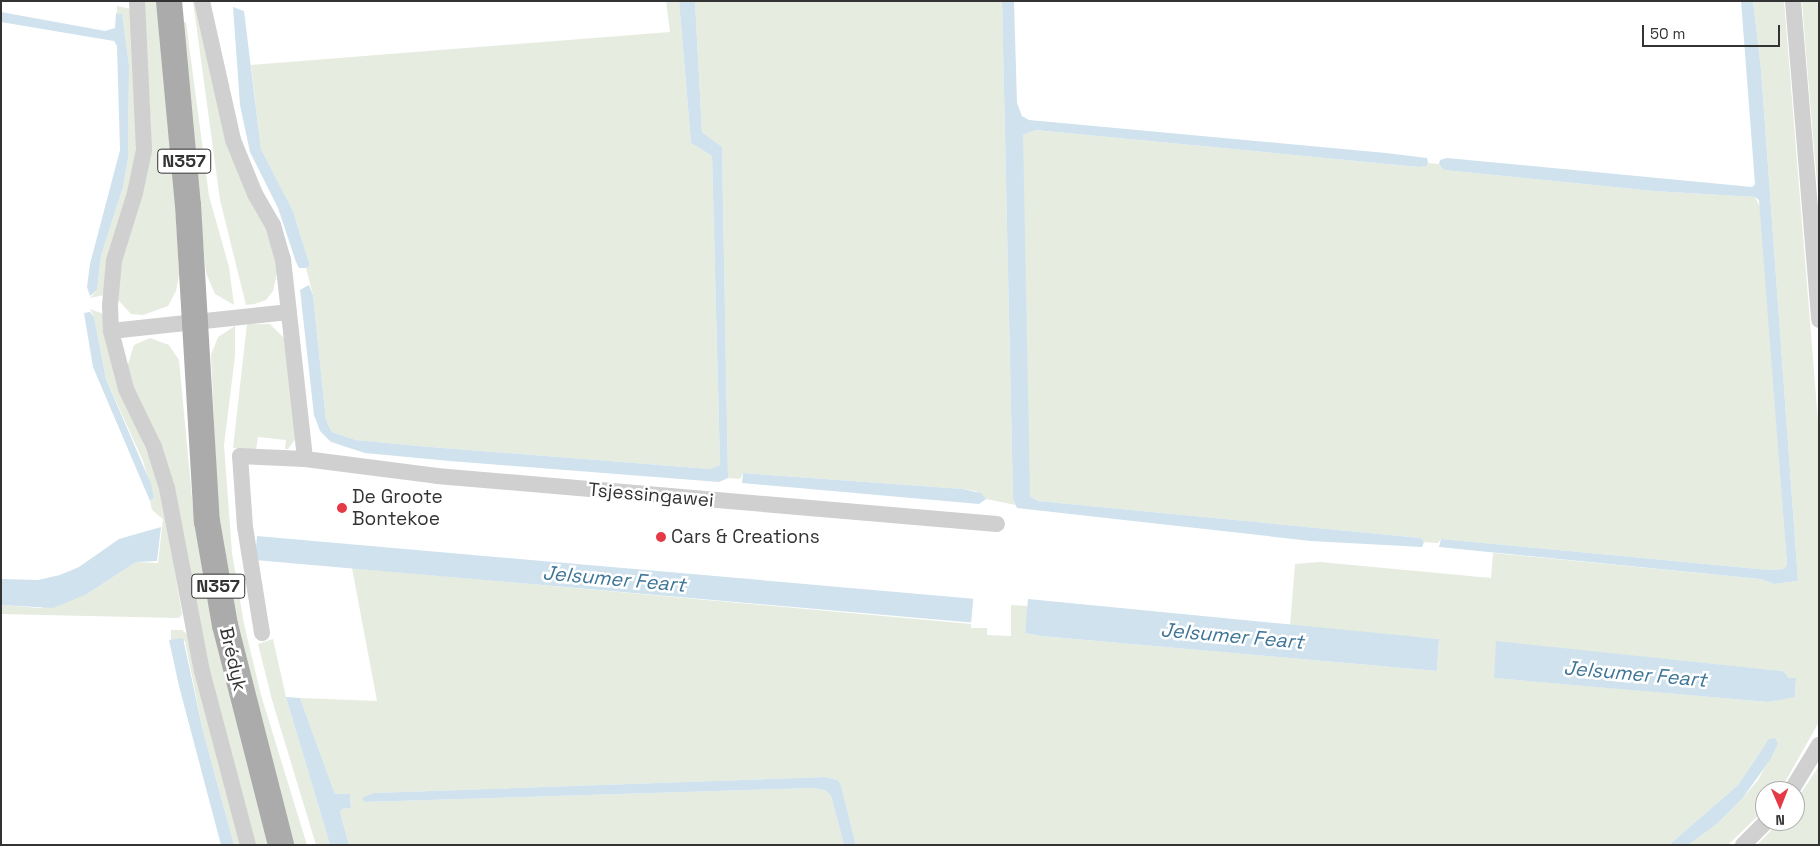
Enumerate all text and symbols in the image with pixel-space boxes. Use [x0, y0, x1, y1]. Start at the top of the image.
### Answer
scale bar [1645, 15, 1782, 47]
text: 50 m [1650, 24, 1685, 43]
road number: N357 [156, 146, 212, 177]
street label: Tsjessingawei [587, 478, 715, 512]
place label: De Groote Bontekoe [352, 486, 443, 530]
marker: De Groote Bontekoe [336, 502, 348, 514]
place label: Cars & Creations [671, 526, 820, 548]
marker: Cars & Creations [655, 531, 667, 543]
water label: Jelsumer Feart [542, 561, 686, 597]
road number: N357 [190, 570, 246, 602]
water label: Jelsumer Feart [1160, 618, 1304, 654]
street label: Brédyk [215, 625, 251, 693]
water label: Jelsumer Feart [1563, 656, 1707, 692]
north arrow [1755, 781, 1805, 831]
text: N [1775, 811, 1785, 829]

